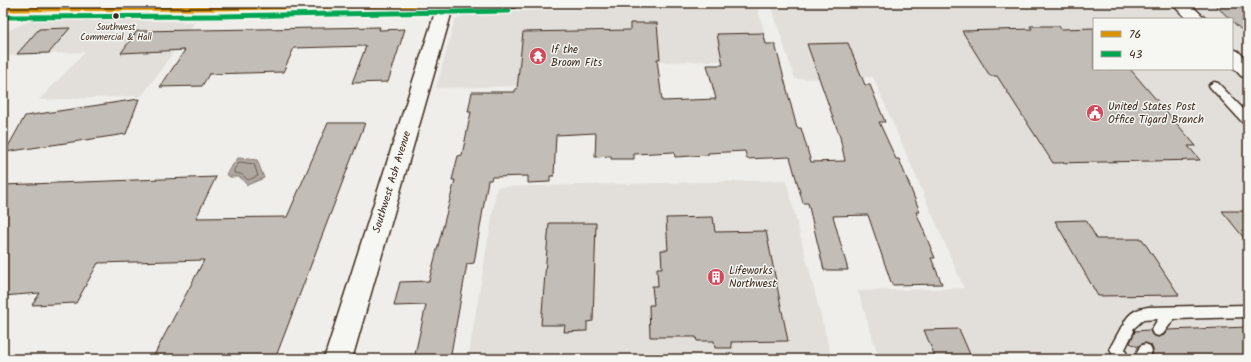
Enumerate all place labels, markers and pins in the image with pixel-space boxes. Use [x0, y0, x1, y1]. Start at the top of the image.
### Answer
marker: Southwest Commercial & Hall [111, 11, 121, 21]
place label: Southwest Commercial & Hall [80, 20, 153, 45]
place label: If the Broom Fits [551, 41, 602, 72]
temple icon: If the Broom Fits [528, 46, 548, 66]
place label: United States Post Office Tigard Branch [1108, 98, 1204, 129]
public building icon: United States Post Office Tigard Branch [1085, 103, 1105, 123]
place label: Lifeworks Northwest [729, 262, 777, 293]
building icon: Lifeworks Northwest [706, 267, 726, 287]

